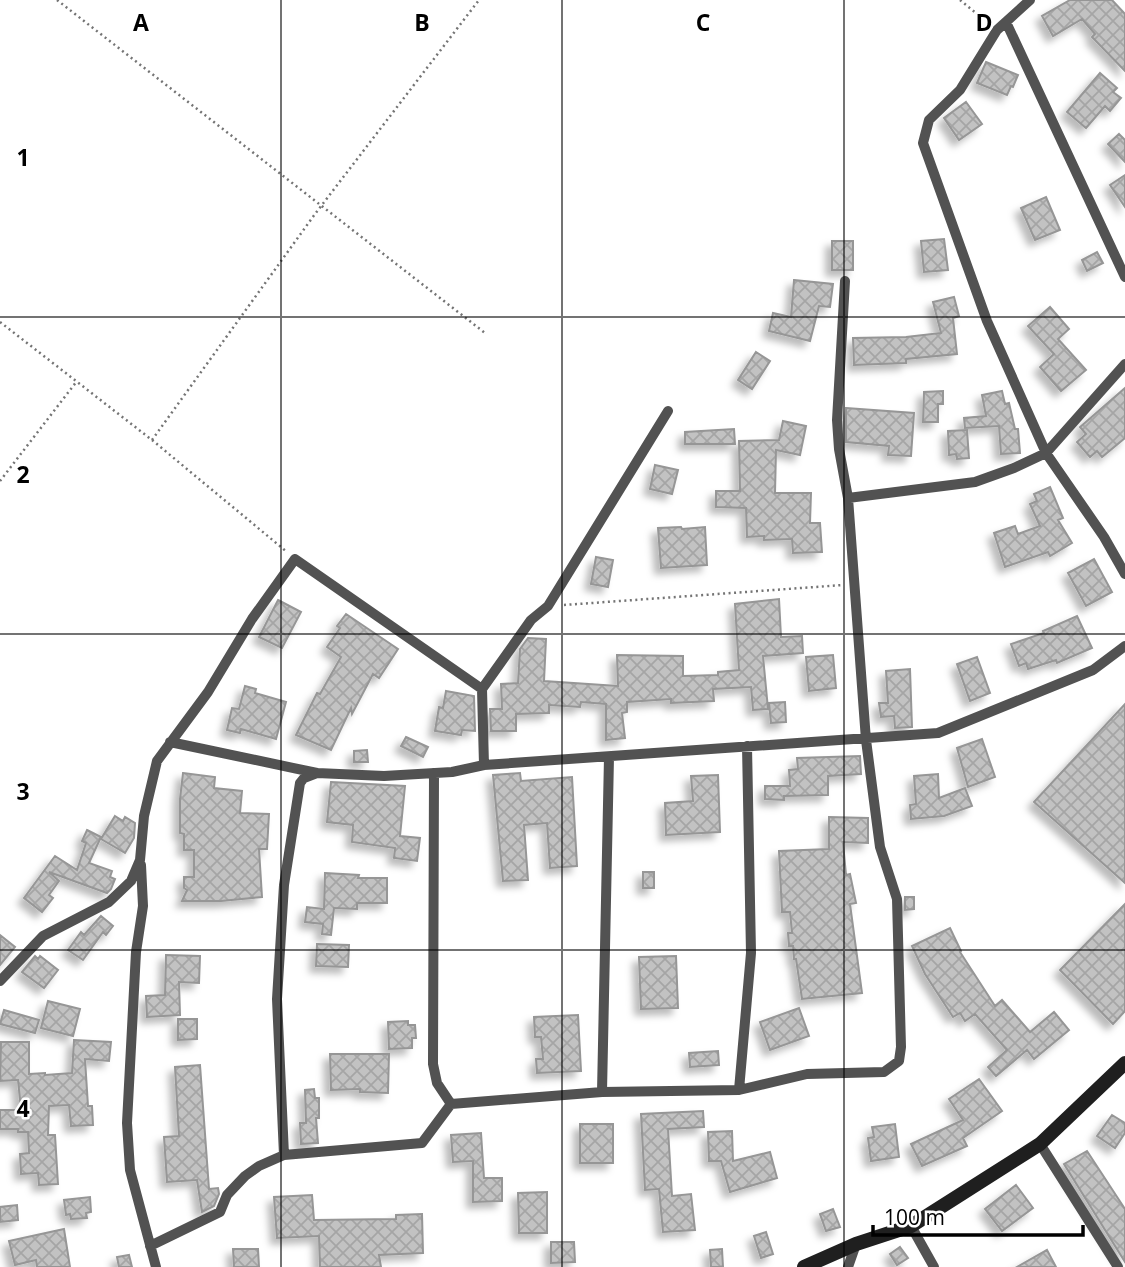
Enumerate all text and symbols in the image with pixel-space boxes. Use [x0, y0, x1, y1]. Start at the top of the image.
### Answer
text: A [133, 6, 149, 38]
text: B [414, 6, 430, 38]
text: C [696, 6, 710, 38]
text: D [975, 6, 993, 38]
text: 1 [16, 141, 30, 173]
text: 2 [16, 458, 30, 490]
text: 3 [16, 775, 30, 807]
text: 4 [16, 1092, 30, 1124]
scale bar [873, 1194, 1083, 1238]
text: 100 m [884, 1203, 945, 1231]

